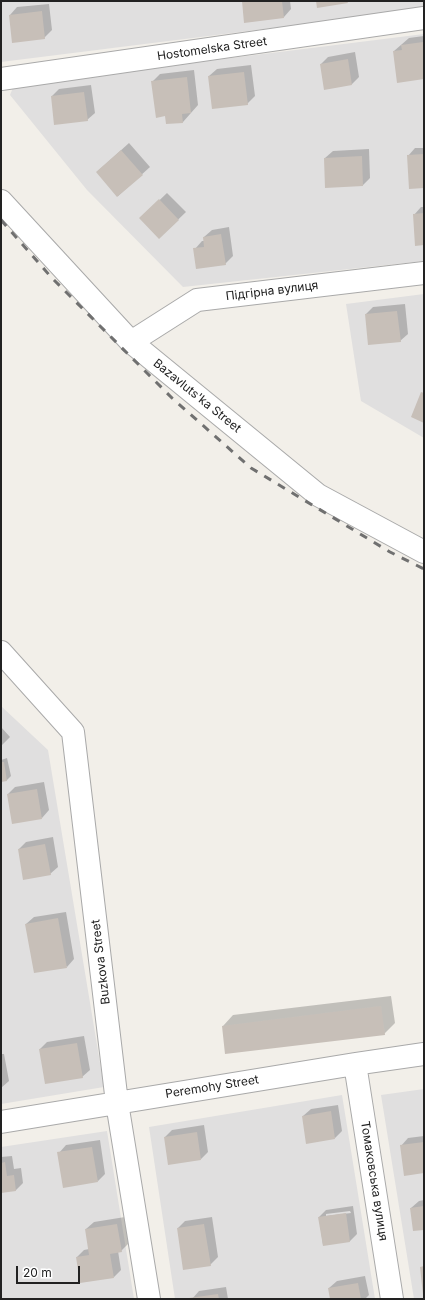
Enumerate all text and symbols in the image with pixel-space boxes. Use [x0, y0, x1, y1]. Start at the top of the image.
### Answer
street label: Hostomelska Street [156, 34, 268, 64]
street label: Підгірна вулиця [225, 278, 319, 304]
street label: Bazavluts'ka Street [150, 356, 244, 436]
street label: Buzkova Street [89, 919, 113, 1005]
street label: Peremohy Street [164, 1072, 260, 1102]
street label: Томаковська вулиця [357, 1120, 391, 1242]
scale bar [18, 1258, 82, 1284]
text: 20 m [23, 1265, 52, 1280]

